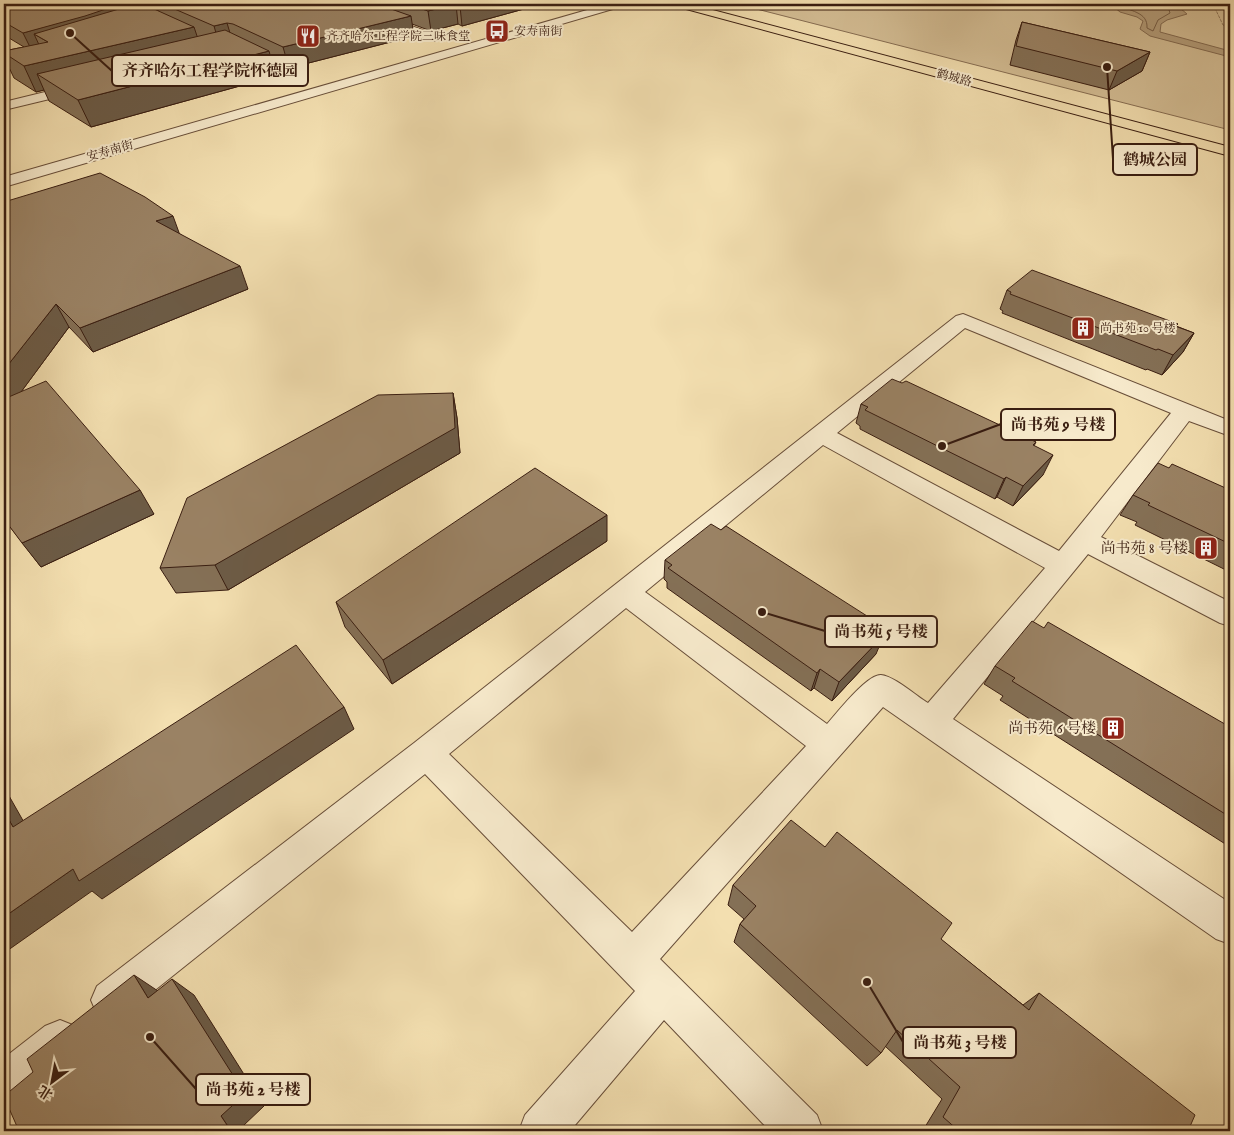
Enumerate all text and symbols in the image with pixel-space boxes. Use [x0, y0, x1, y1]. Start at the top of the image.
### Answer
bus stop icon: 安寿南街 [484, 18, 510, 44]
restaurant icon: 齐齐哈尔工程学院三味食堂 [295, 23, 321, 49]
place label: 安寿南街 [514, 24, 563, 39]
place label: 齐齐哈尔工程学院三味食堂 [326, 29, 470, 44]
callout: 齐齐哈尔工程学院怀德园 [112, 55, 308, 86]
text: 齐齐哈尔工程学院怀德园 [122, 61, 298, 82]
street label: 鹤城路 [935, 66, 973, 90]
street label: 安寿南街 [85, 137, 136, 165]
callout: 鹤城公园 [1113, 144, 1197, 175]
text: 鹤城公园 [1123, 151, 1187, 171]
building icon: 尚书苑 10 号楼 [1070, 315, 1096, 341]
place label: 尚书苑 10 号楼 [1100, 321, 1176, 336]
callout: 尚书苑 9 号楼 [1001, 409, 1115, 440]
text: 尚书苑 9 号楼 [1011, 416, 1105, 436]
building icon: 尚书苑 8 号楼 [1193, 535, 1219, 561]
place label: 尚书苑 8 号楼 [1101, 539, 1188, 558]
callout: 尚书苑 5 号楼 [825, 616, 937, 647]
text: 尚书苑 5 号楼 [835, 623, 927, 643]
building icon: 尚书苑 6 号楼 [1100, 715, 1126, 741]
place label: 尚书苑 6 号楼 [1008, 719, 1096, 738]
callout: 尚书苑 3 号楼 [903, 1027, 1016, 1058]
text: 尚书苑 3 号楼 [914, 1034, 1006, 1054]
north arrow [28, 1058, 78, 1108]
callout: 尚书苑 2 号楼 [196, 1074, 310, 1105]
text: 北 [35, 1081, 56, 1104]
text: 尚书苑 2 号楼 [206, 1081, 300, 1101]

